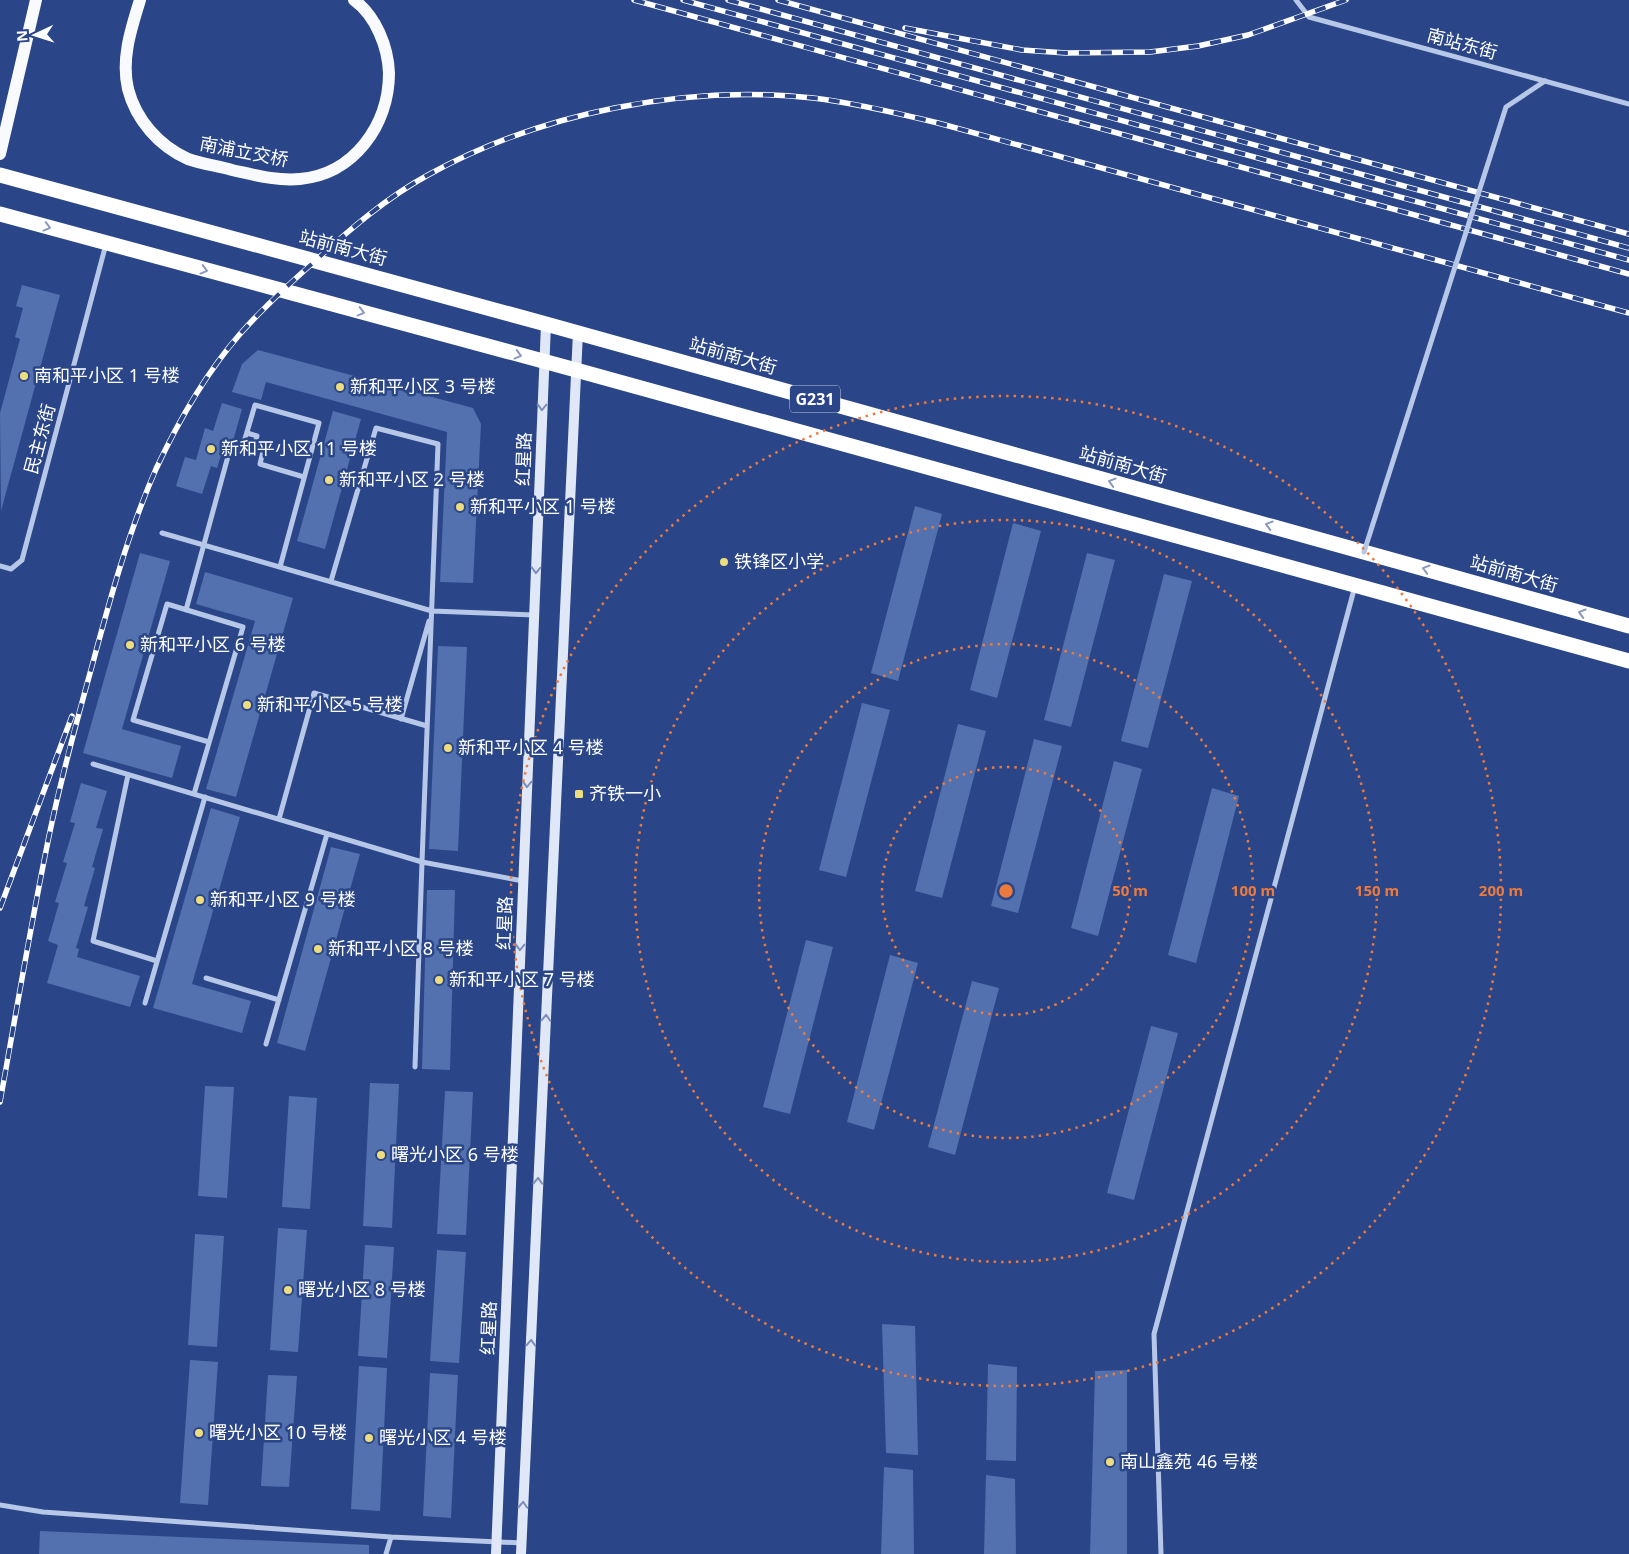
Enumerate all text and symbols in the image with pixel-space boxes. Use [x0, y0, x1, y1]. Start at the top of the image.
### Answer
north arrow [10, 10, 60, 60]
street label: 南站东街 [1424, 22, 1500, 64]
text: N [12, 30, 31, 42]
street label: 南浦立交桥 [198, 131, 291, 171]
one-way arrow [43, 221, 52, 232]
street label: 站前南大街 [297, 224, 390, 270]
one-way arrow [199, 264, 208, 275]
one-way arrow [356, 307, 364, 317]
street label: 站前南大街 [687, 331, 780, 379]
one-way arrow [513, 349, 521, 359]
place label: 南和平小区 1 号楼 [34, 363, 180, 387]
marker: 南和平小区 1 号楼 [18, 370, 30, 382]
place label: 新和平小区 3 号楼 [350, 374, 496, 398]
marker: 新和平小区 3 号楼 [334, 381, 346, 393]
road number: G231 [790, 386, 840, 412]
street label: 民主东街 [18, 401, 60, 477]
one-way arrow [537, 403, 548, 411]
street label: 红星路 [510, 432, 536, 486]
place label: 新和平小区 11 号楼 [221, 436, 377, 460]
street label: 站前南大街 [1077, 440, 1170, 488]
marker: 新和平小区 11 号楼 [205, 443, 217, 455]
place label: 新和平小区 2 号楼 [339, 467, 485, 491]
marker: 新和平小区 2 号楼 [323, 474, 335, 486]
one-way arrow [1109, 477, 1117, 487]
place label: 新和平小区 1 号楼 [470, 494, 616, 518]
marker: 新和平小区 1 号楼 [454, 501, 466, 513]
one-way arrow [1265, 521, 1274, 531]
place label: 铁锋区小学 [734, 549, 824, 573]
street label: 站前南大街 [1468, 549, 1561, 597]
marker: 铁锋区小学 [718, 556, 730, 568]
one-way arrow [1421, 564, 1430, 575]
one-way arrow [530, 566, 541, 574]
one-way arrow [1578, 608, 1587, 618]
place label: 新和平小区 6 号楼 [140, 632, 286, 656]
marker: 新和平小区 6 号楼 [124, 639, 136, 651]
place label: 新和平小区 5 号楼 [257, 692, 403, 716]
marker: 新和平小区 5 号楼 [241, 699, 253, 711]
place label: 新和平小区 4 号楼 [458, 735, 604, 759]
marker: 新和平小区 4 号楼 [442, 742, 454, 754]
one-way arrow [522, 781, 532, 789]
place label: 齐铁一小 [589, 781, 661, 805]
marker: 齐铁一小 [573, 788, 585, 800]
text: 50 m [1112, 880, 1148, 900]
text: 100 m [1231, 880, 1275, 900]
text: 150 m [1355, 880, 1399, 900]
text: 200 m [1479, 880, 1523, 900]
centre of rings [997, 882, 1015, 900]
place label: 新和平小区 9 号楼 [210, 887, 356, 911]
marker: 新和平小区 9 号楼 [194, 894, 206, 906]
street label: 红星路 [491, 896, 517, 950]
place label: 新和平小区 8 号楼 [328, 936, 474, 960]
marker: 新和平小区 8 号楼 [312, 943, 324, 955]
one-way arrow [515, 943, 526, 951]
place label: 新和平小区 7 号楼 [449, 967, 595, 991]
marker: 新和平小区 7 号楼 [433, 974, 445, 986]
one-way arrow [540, 1014, 551, 1022]
place label: 曙光小区 6 号楼 [391, 1142, 519, 1166]
marker: 曙光小区 6 号楼 [375, 1149, 387, 1161]
one-way arrow [533, 1176, 544, 1184]
place label: 曙光小区 8 号楼 [298, 1277, 426, 1301]
marker: 曙光小区 8 号楼 [282, 1284, 294, 1296]
street label: 红星路 [475, 1301, 501, 1355]
one-way arrow [525, 1339, 536, 1347]
place label: 曙光小区 10 号楼 [209, 1420, 347, 1444]
place label: 曙光小区 4 号楼 [379, 1425, 507, 1449]
marker: 曙光小区 10 号楼 [193, 1427, 205, 1439]
marker: 曙光小区 4 号楼 [363, 1432, 375, 1444]
place label: 南山鑫苑 46 号楼 [1120, 1449, 1258, 1473]
marker: 南山鑫苑 46 号楼 [1104, 1456, 1116, 1468]
one-way arrow [518, 1501, 529, 1509]

